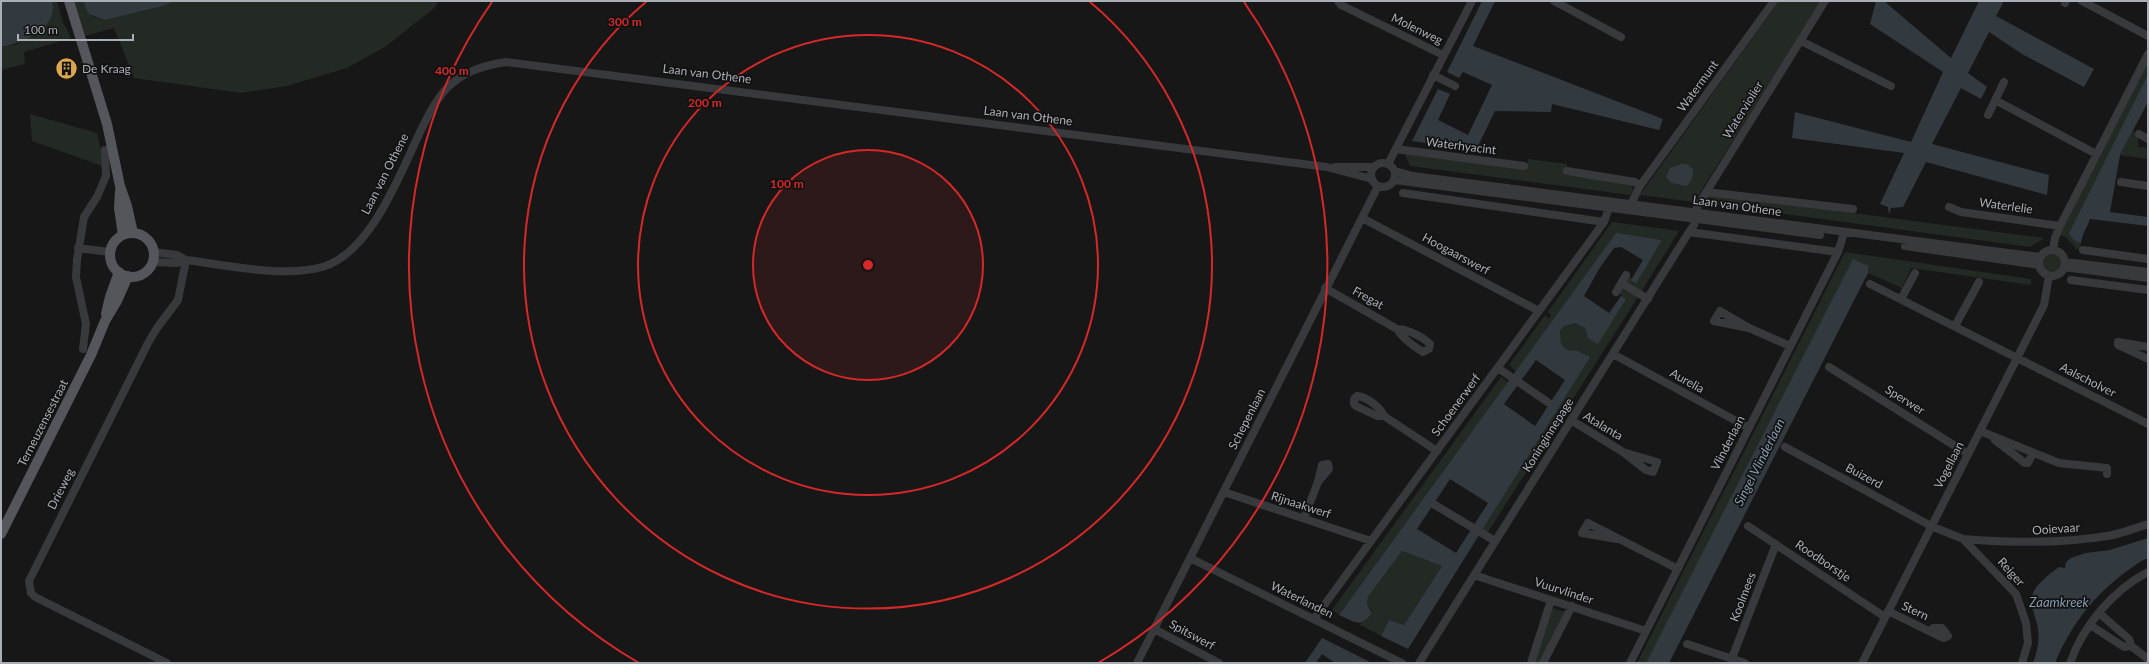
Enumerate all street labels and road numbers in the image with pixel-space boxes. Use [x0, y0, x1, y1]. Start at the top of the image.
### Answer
street label: Molenweg [1389, 10, 1445, 47]
street label: Watermunt [1674, 56, 1722, 114]
street label: Laan van Othene [662, 61, 752, 86]
street label: Waterviolier [1719, 78, 1766, 141]
street label: Laan van Othene [983, 103, 1073, 128]
street label: Laan van Othene [358, 131, 412, 217]
street label: Waterhyacint [1425, 134, 1498, 157]
street label: Laan van Othene [1692, 192, 1782, 219]
street label: Waterlelie [1978, 194, 2034, 217]
street label: Hoogaarswerf [1420, 229, 1493, 278]
street label: Fregat [1350, 283, 1387, 312]
street label: Aalscholver [2058, 359, 2119, 400]
street label: Aurelia [1668, 365, 1707, 396]
street label: Schoenerwerf [1428, 370, 1484, 439]
street label: Terneuzensestraat [14, 376, 71, 469]
street label: Sperwer [1883, 382, 1928, 418]
street label: Schepenlaan [1225, 386, 1268, 452]
street label: Koninginnepage [1519, 395, 1576, 475]
street label: Atalanta [1581, 408, 1626, 443]
street label: Vlinderlaan [1707, 413, 1748, 473]
street label: Vogellaan [1930, 439, 1967, 491]
street label: Buizerd [1843, 460, 1885, 492]
street label: Drieweg [44, 466, 77, 512]
street label: Rijnaakwerf [1269, 488, 1334, 522]
street label: Ooievaar [2032, 519, 2081, 538]
street label: Roodborstje [1793, 536, 1854, 585]
street label: Reiger [1995, 554, 2028, 589]
street label: Koolmees [1726, 570, 1759, 624]
street label: Vuurvlinder [1533, 574, 1596, 607]
street label: Waterlanden [1268, 578, 1336, 621]
street label: Stern [1899, 598, 1931, 623]
street label: Spitswerf [1167, 616, 1218, 653]

